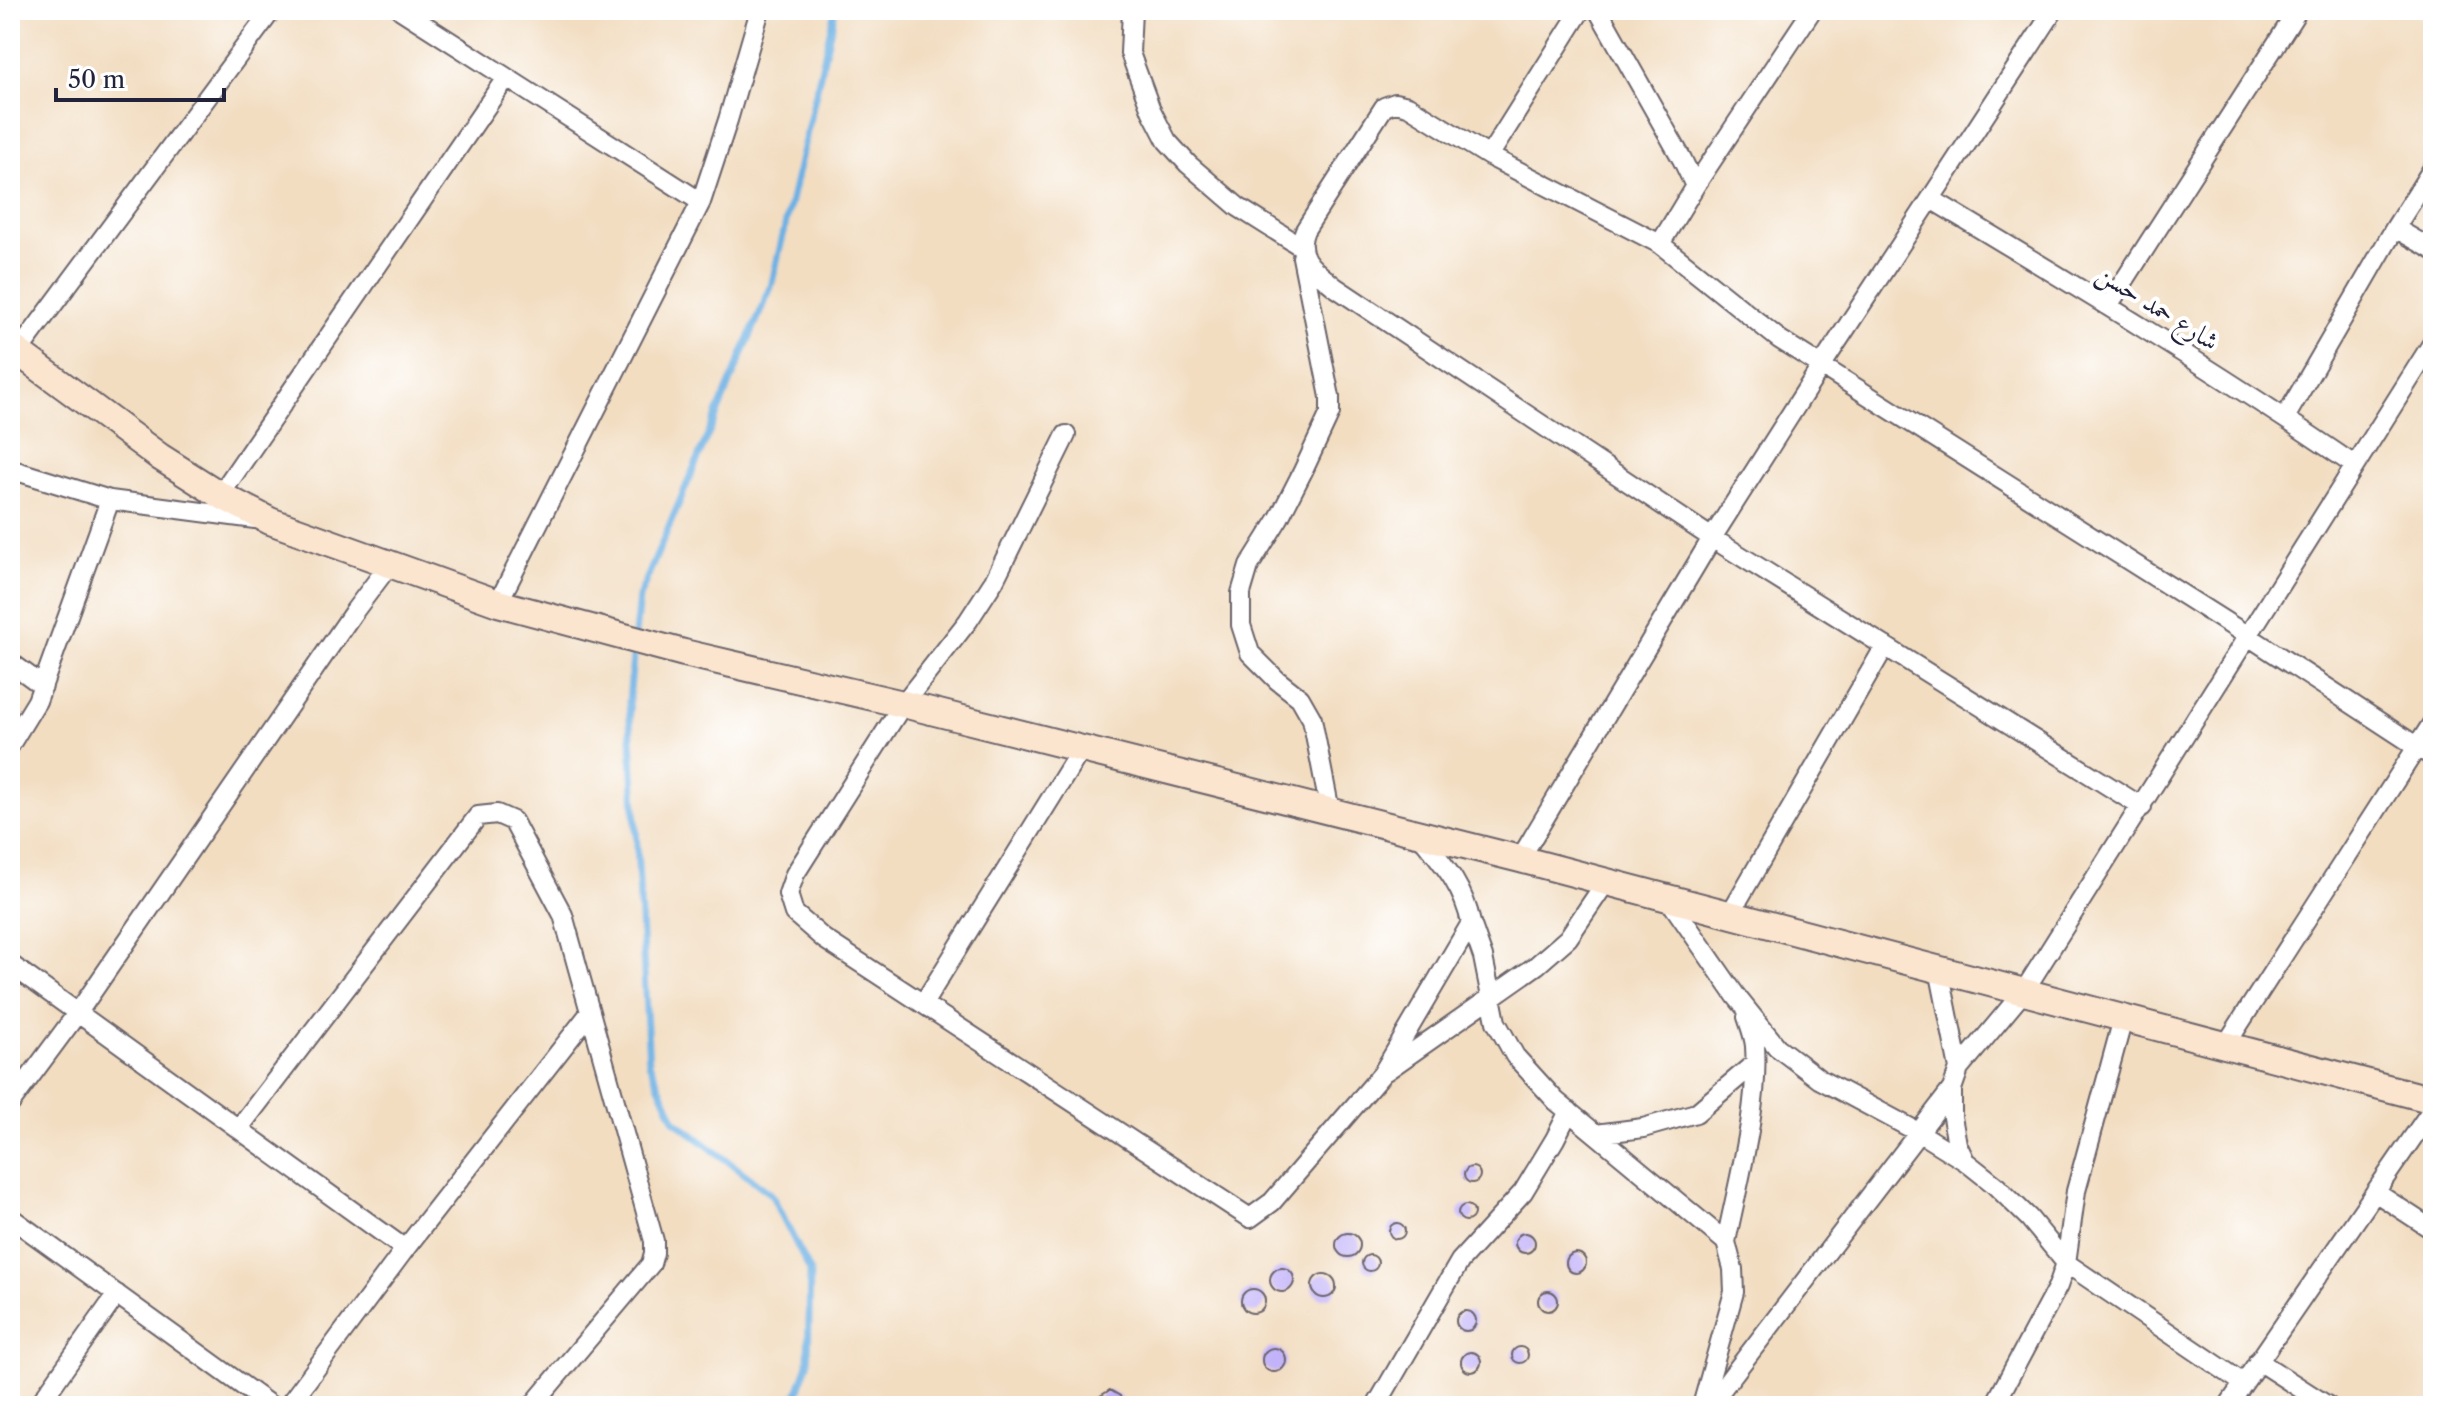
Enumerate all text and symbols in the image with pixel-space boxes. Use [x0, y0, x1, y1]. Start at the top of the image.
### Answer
scale bar [56, 52, 224, 102]
text: 50 m [68, 65, 125, 94]
street label: شارع حمد حسن [2088, 257, 2225, 362]

